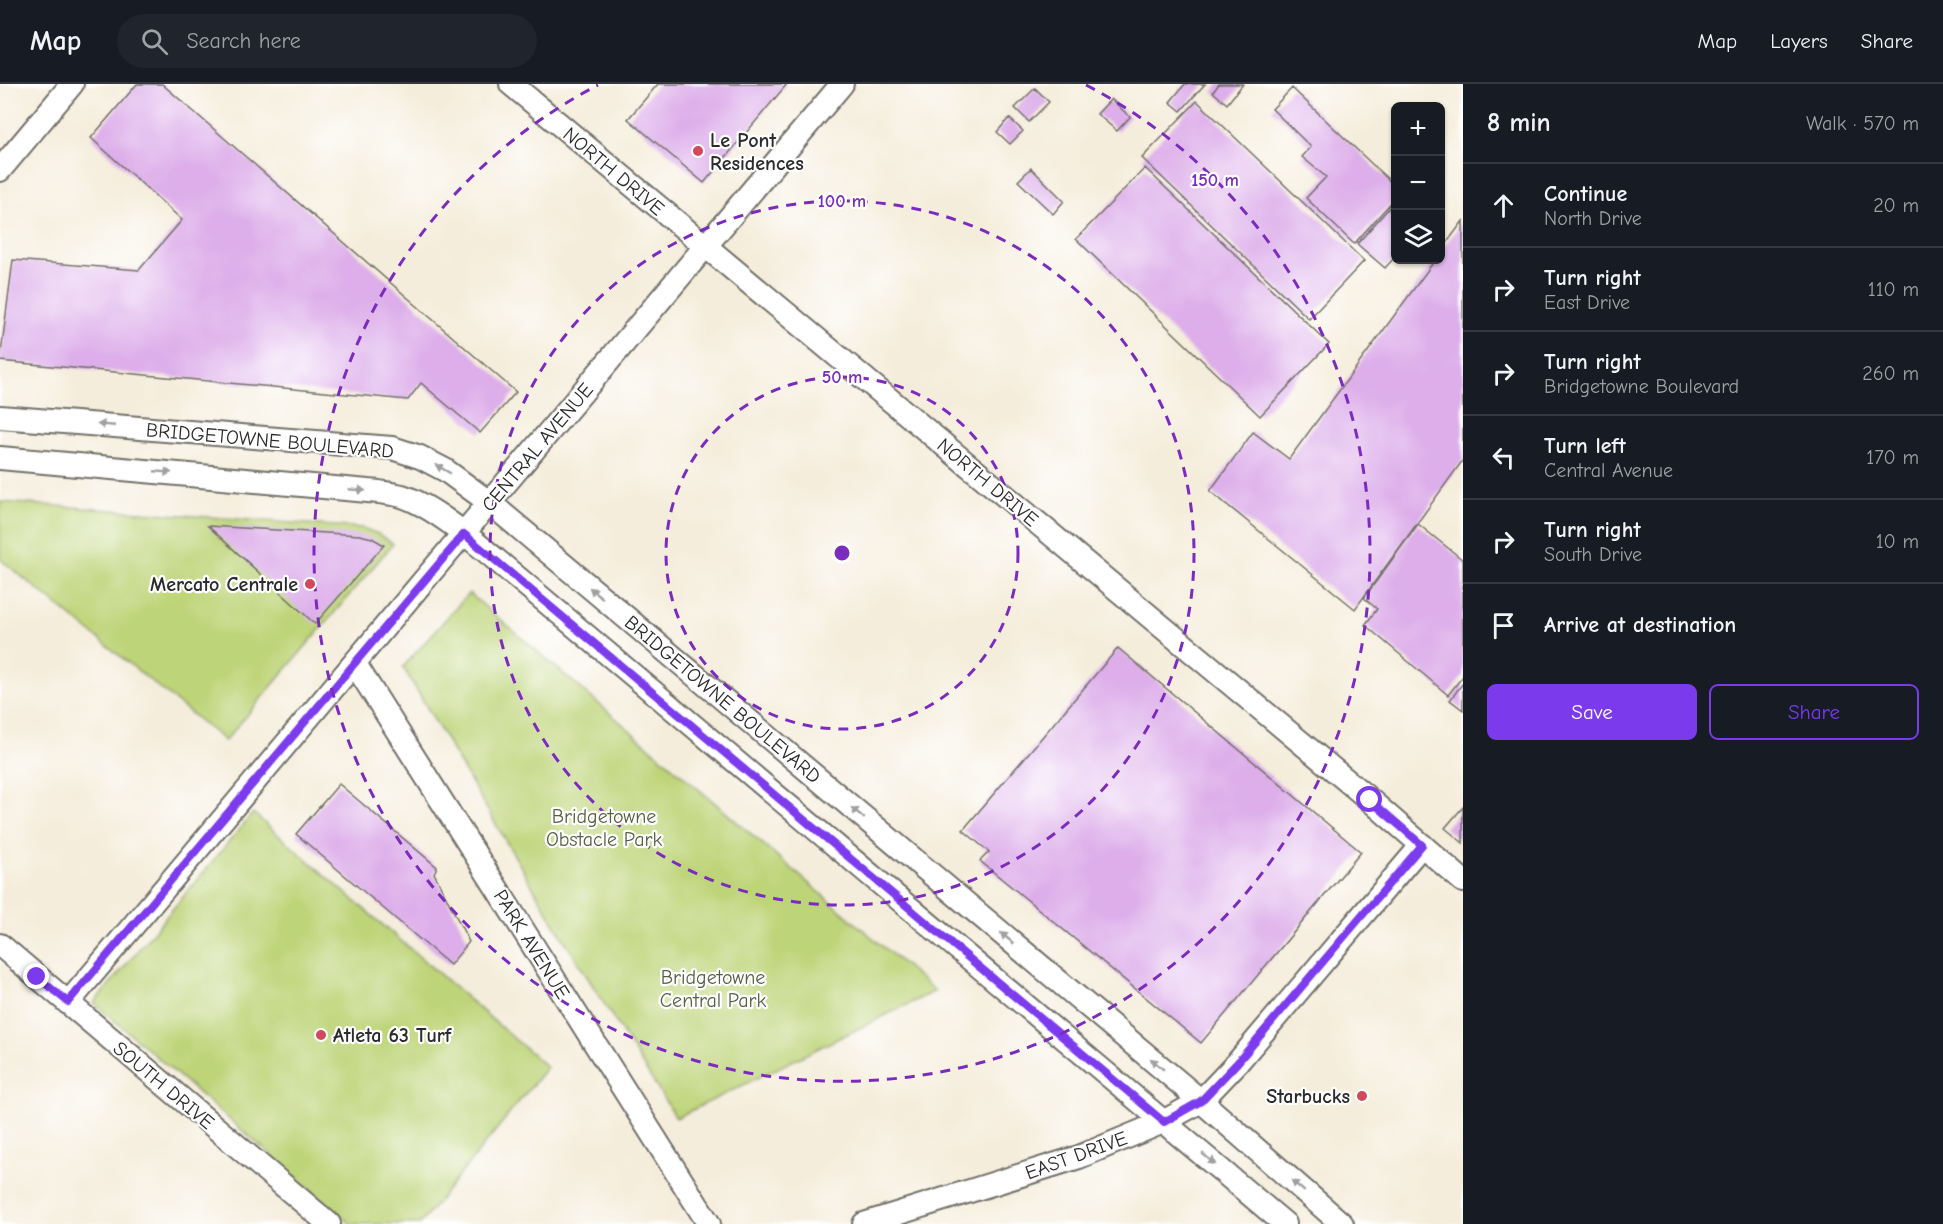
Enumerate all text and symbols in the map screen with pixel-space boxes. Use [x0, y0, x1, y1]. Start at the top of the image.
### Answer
search box [117, 14, 537, 68]
text: Map [30, 25, 81, 57]
icon: search [138, 25, 171, 58]
text: Search here [186, 28, 301, 54]
text: Map [1698, 29, 1737, 53]
text: Layers [1770, 29, 1828, 53]
text: Share [1861, 29, 1913, 53]
map controls [1391, 102, 1445, 264]
button: + [1391, 102, 1445, 156]
text: 8 min [1487, 108, 1551, 138]
text: Walk · 570 m [1806, 112, 1919, 135]
street label: NORTH DRIVE [559, 123, 669, 220]
place label: Le Pont Residences [710, 129, 804, 175]
marker: Le Pont Residences [691, 144, 705, 158]
button: − [1391, 156, 1445, 210]
text: 150 m [1191, 170, 1239, 191]
text: Continue [1544, 181, 1627, 207]
icon: ahead [1487, 189, 1520, 222]
text: 100 m [818, 191, 866, 212]
text: 20 m [1873, 194, 1919, 217]
text: North Drive [1544, 207, 1642, 230]
button: layers [1391, 210, 1445, 264]
text: Turn right [1544, 265, 1641, 291]
icon: right [1487, 273, 1520, 306]
text: 110 m [1868, 278, 1919, 301]
text: East Drive [1544, 291, 1630, 314]
text: Turn right [1544, 349, 1641, 375]
icon: right [1487, 357, 1520, 390]
text: 260 m [1862, 362, 1919, 385]
text: 50 m [822, 367, 862, 388]
text: Bridgetowne Boulevard [1544, 375, 1739, 398]
street label: CENTRAL AVENUE [477, 378, 598, 516]
street label: BRIDGETOWNE BOULEVARD [145, 418, 395, 463]
one-way arrow [96, 420, 115, 430]
text: Turn left [1544, 433, 1626, 459]
street label: NORTH DRIVE [933, 434, 1043, 531]
icon: left [1487, 441, 1520, 474]
text: 170 m [1866, 446, 1919, 469]
text: Central Avenue [1544, 459, 1673, 482]
one-way arrow [434, 464, 451, 474]
one-way arrow [153, 467, 172, 477]
one-way arrow [348, 485, 367, 495]
text: Turn right [1544, 517, 1641, 543]
icon: right [1487, 525, 1520, 558]
text: 10 m [1876, 530, 1919, 553]
centre of rings [832, 543, 852, 563]
text: South Drive [1544, 543, 1642, 566]
place label: Mercato Centrale [150, 573, 298, 596]
marker: Mercato Centrale [303, 577, 317, 591]
one-way arrow [588, 586, 604, 599]
icon: arrive [1487, 609, 1520, 642]
street label: BRIDGETOWNE BOULEVARD [620, 611, 825, 788]
text: Arrive at destination [1544, 612, 1736, 638]
button: Save [1487, 684, 1697, 740]
button: Share [1709, 684, 1919, 740]
route start [1356, 786, 1382, 812]
park label: Bridgetowne Obstacle Park [546, 805, 662, 851]
one-way arrow [850, 806, 866, 819]
street label: PARK AVENUE [489, 885, 574, 1003]
one-way arrow [1000, 932, 1015, 945]
route end [23, 963, 49, 989]
park label: Bridgetowne Central Park [660, 966, 766, 1012]
place label: Atleta 63 Turf [333, 1024, 453, 1047]
marker: Atleta 63 Turf [314, 1028, 328, 1042]
street label: SOUTH DRIVE [109, 1037, 219, 1134]
one-way arrow [1149, 1057, 1165, 1070]
place label: Starbucks [1266, 1085, 1350, 1108]
marker: Starbucks [1355, 1089, 1369, 1103]
street label: EAST DRIVE [1022, 1126, 1130, 1185]
one-way arrow [1201, 1152, 1216, 1165]
one-way arrow [1290, 1179, 1306, 1192]

